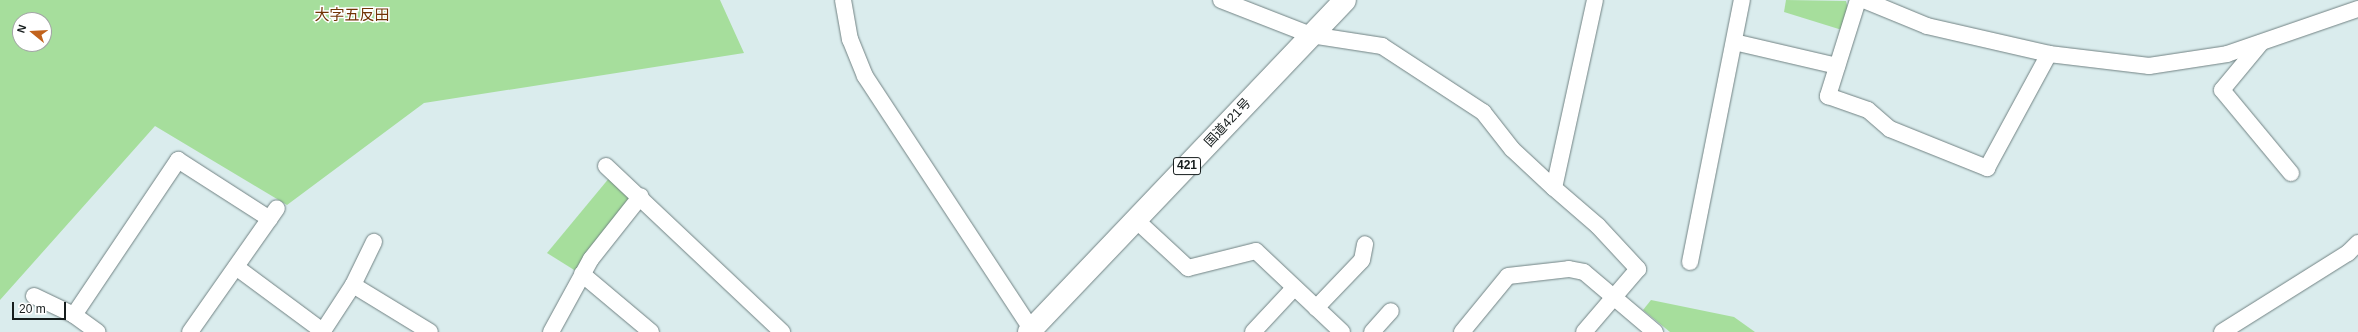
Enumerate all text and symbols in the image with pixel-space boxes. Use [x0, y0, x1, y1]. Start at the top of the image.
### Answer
district label: 大字五反田 [315, 6, 389, 24]
north arrow [12, 12, 52, 52]
text: N [15, 23, 28, 34]
street label: 国道421号 [1202, 95, 1254, 151]
road number: 421 [1172, 156, 1202, 176]
scale bar [14, 294, 68, 320]
text: 20 m [19, 302, 46, 316]

